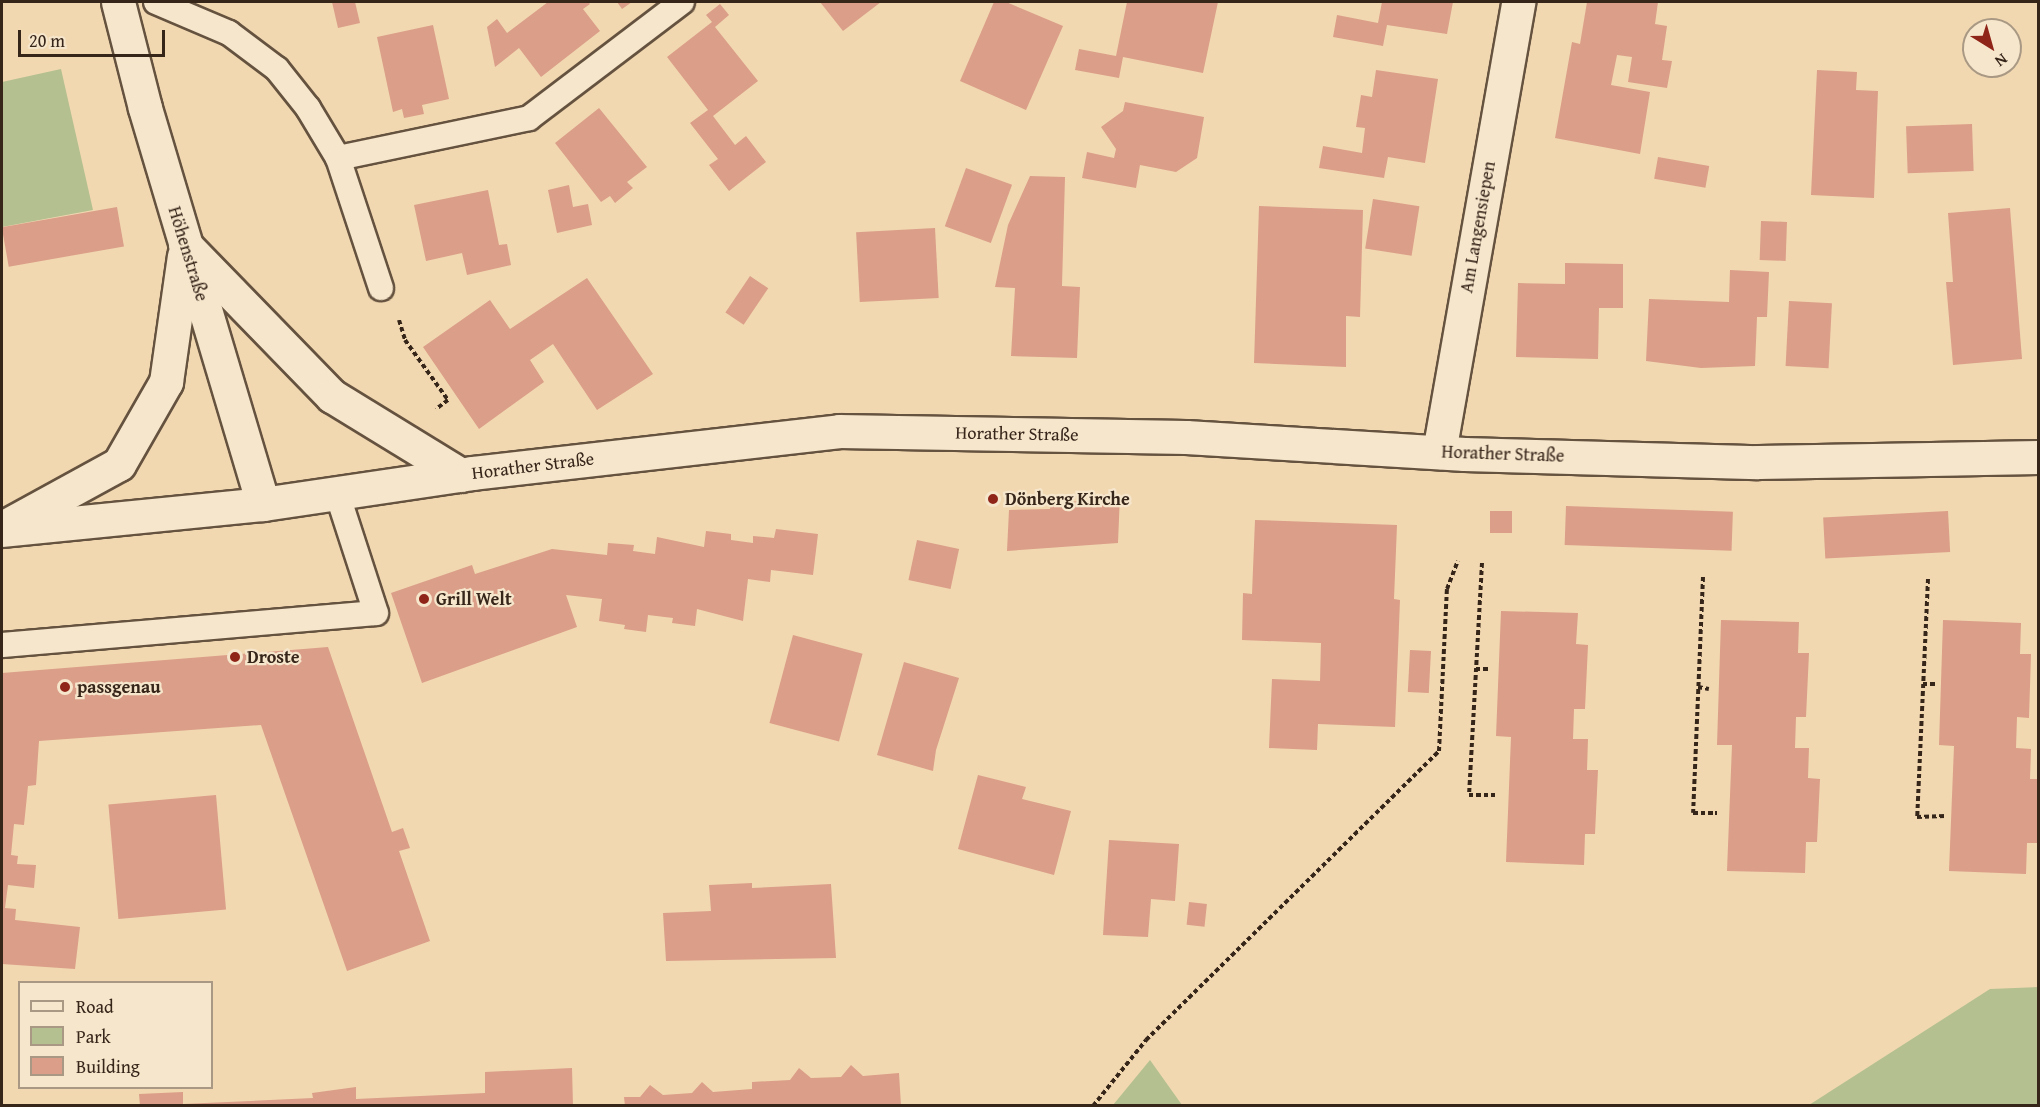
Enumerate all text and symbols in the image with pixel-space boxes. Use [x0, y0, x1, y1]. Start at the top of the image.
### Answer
scale bar [21, 18, 168, 56]
north arrow [1962, 18, 2022, 78]
text: 20 m [29, 27, 65, 54]
text: N [1990, 48, 2013, 74]
street label: Am Langensiepen [1456, 159, 1500, 295]
street label: Höhenstraße [163, 204, 213, 304]
street label: Horather Straße [955, 422, 1079, 446]
street label: Horather Straße [1441, 441, 1565, 467]
street label: Horather Straße [471, 448, 595, 484]
place label: Dönberg Kirche [1005, 488, 1130, 510]
marker: Dönberg Kirche [986, 492, 1000, 506]
place label: Grill Welt [436, 588, 512, 610]
marker: Grill Welt [417, 592, 431, 606]
place label: Droste [247, 646, 300, 668]
marker: Droste [228, 650, 242, 664]
place label: passgenau [77, 676, 160, 698]
marker: passgenau [58, 680, 72, 694]
legend [18, 981, 213, 1089]
text: Road [76, 993, 114, 1020]
text: Park [76, 1023, 111, 1050]
text: Building [76, 1053, 140, 1080]

